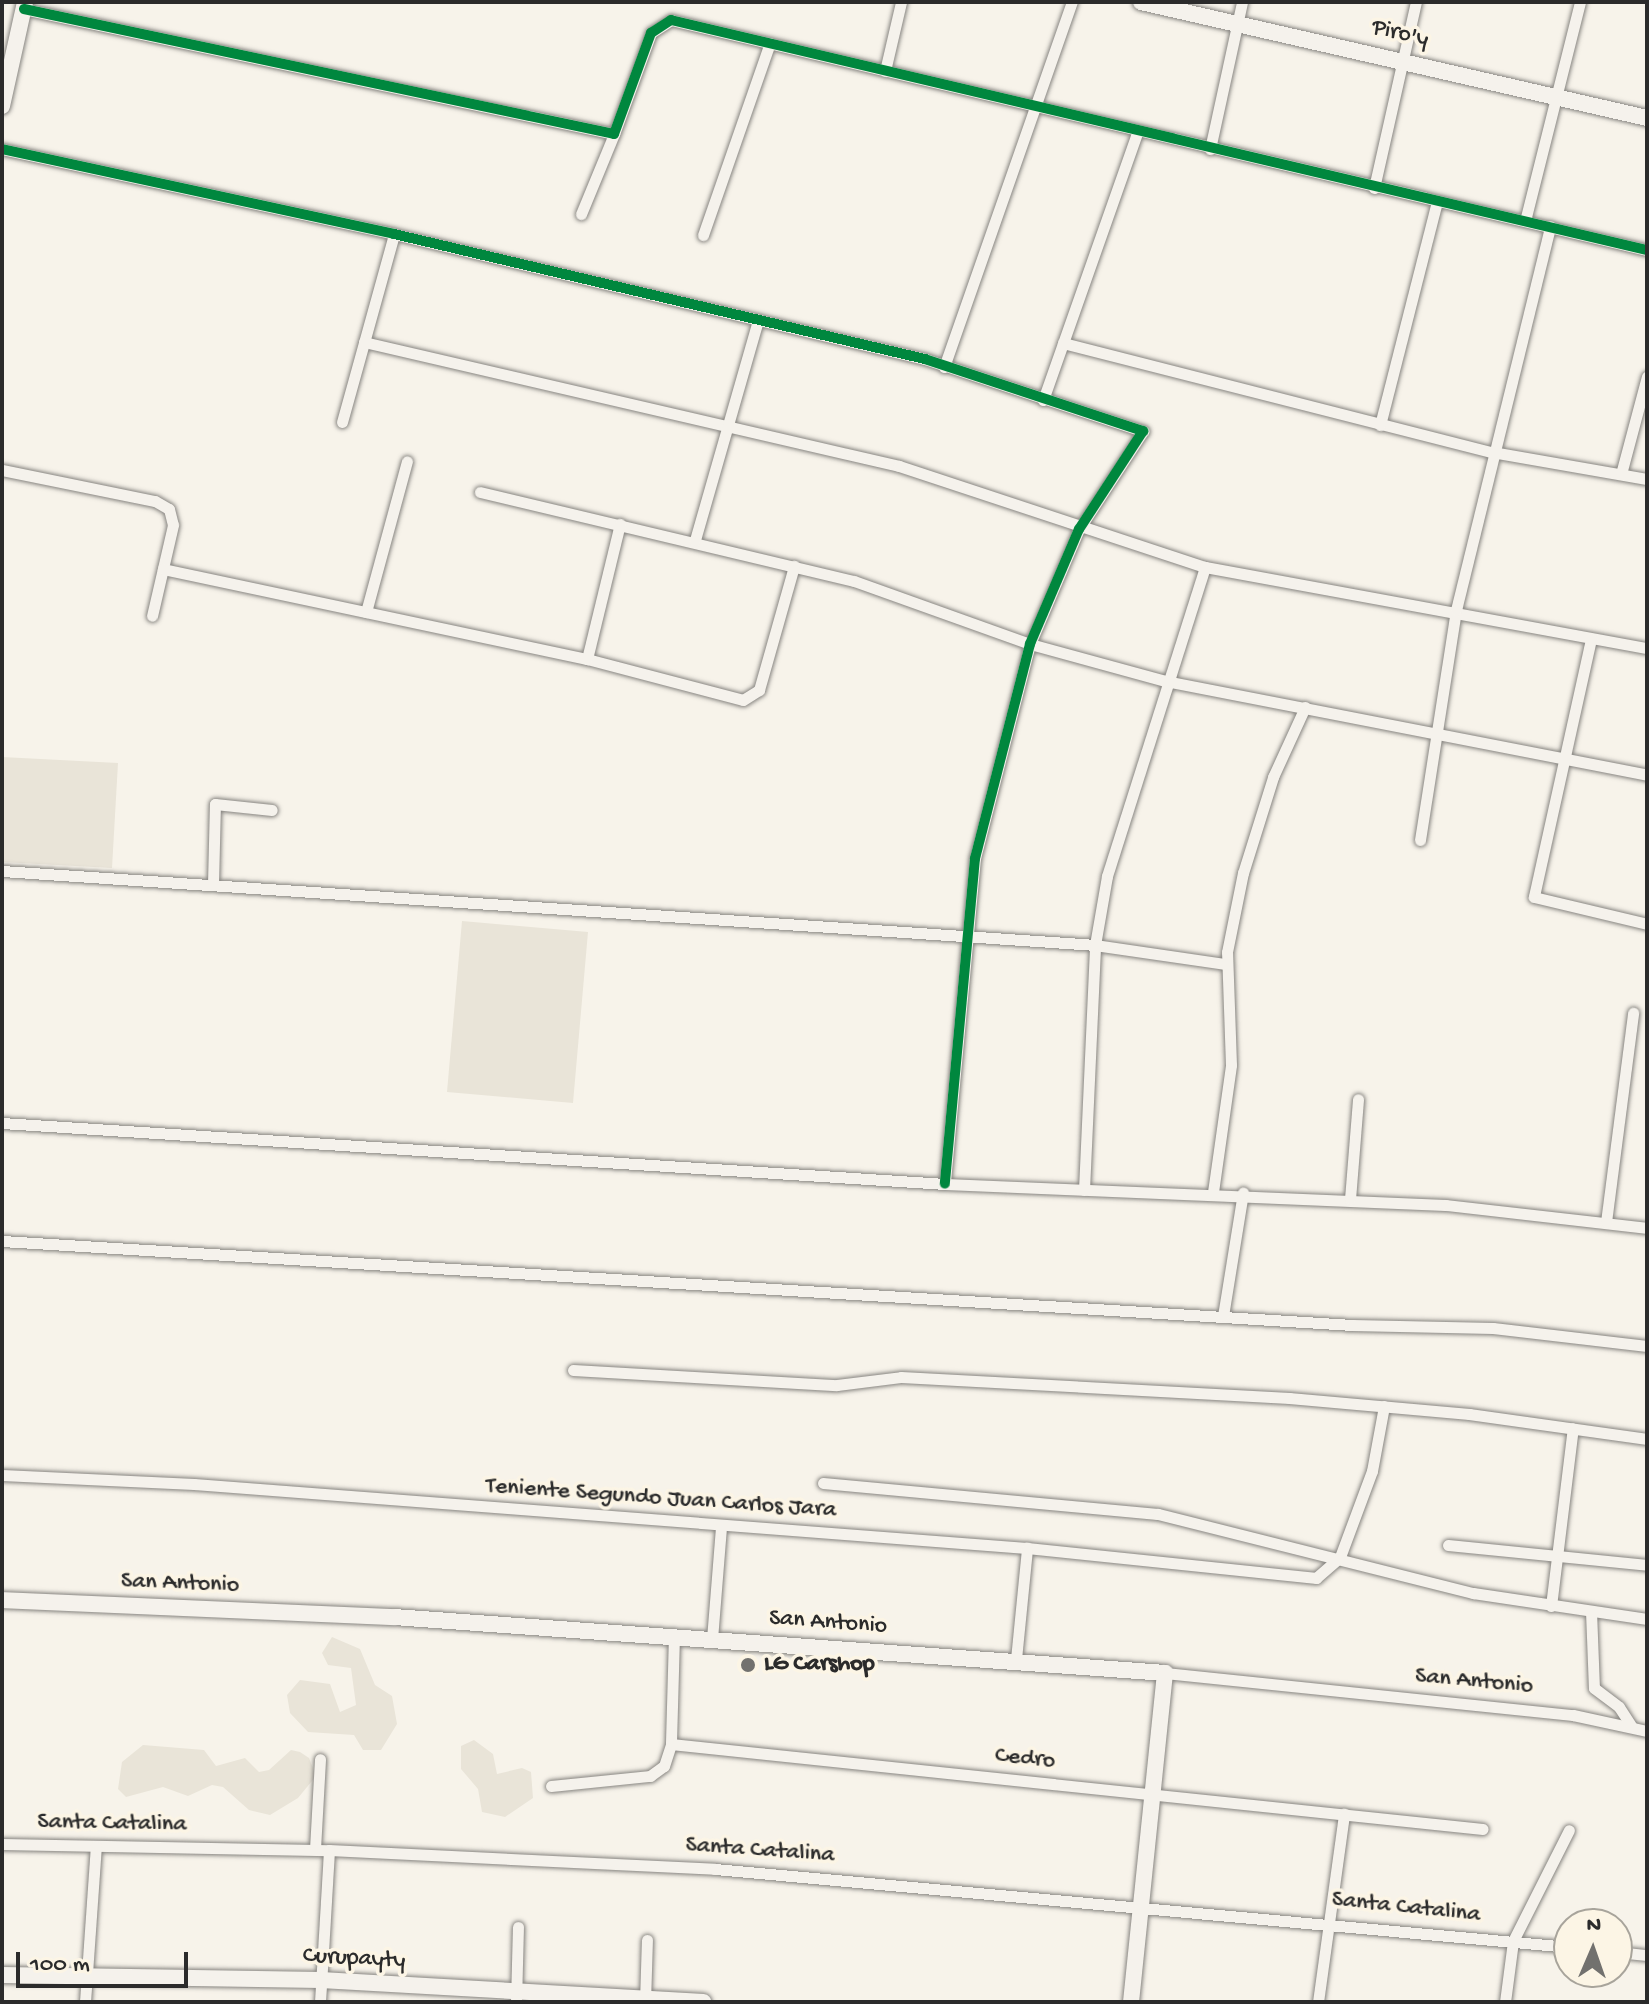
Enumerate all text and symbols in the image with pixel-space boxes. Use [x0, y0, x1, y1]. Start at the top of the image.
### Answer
street label: Piro'y [1369, 14, 1431, 54]
street label: Teniente Segundo Juan Carlos Jara [485, 1472, 837, 1526]
street label: San Antonio [120, 1568, 240, 1600]
street label: San Antonio [768, 1605, 888, 1641]
place label: LG Carshop [764, 1651, 874, 1679]
marker: LG Carshop [739, 1656, 757, 1674]
street label: San Antonio [1414, 1662, 1534, 1702]
street label: Cedro [993, 1742, 1057, 1776]
street label: Santa Catalina [37, 1808, 187, 1840]
street label: Santa Catalina [685, 1831, 835, 1871]
street label: Santa Catalina [1330, 1886, 1482, 1930]
north arrow [1553, 1908, 1633, 1988]
text: N [1586, 1913, 1601, 1939]
scale bar [20, 1936, 192, 1986]
street label: Curupayty [302, 1942, 406, 1976]
text: 100 m [30, 1951, 90, 1980]

